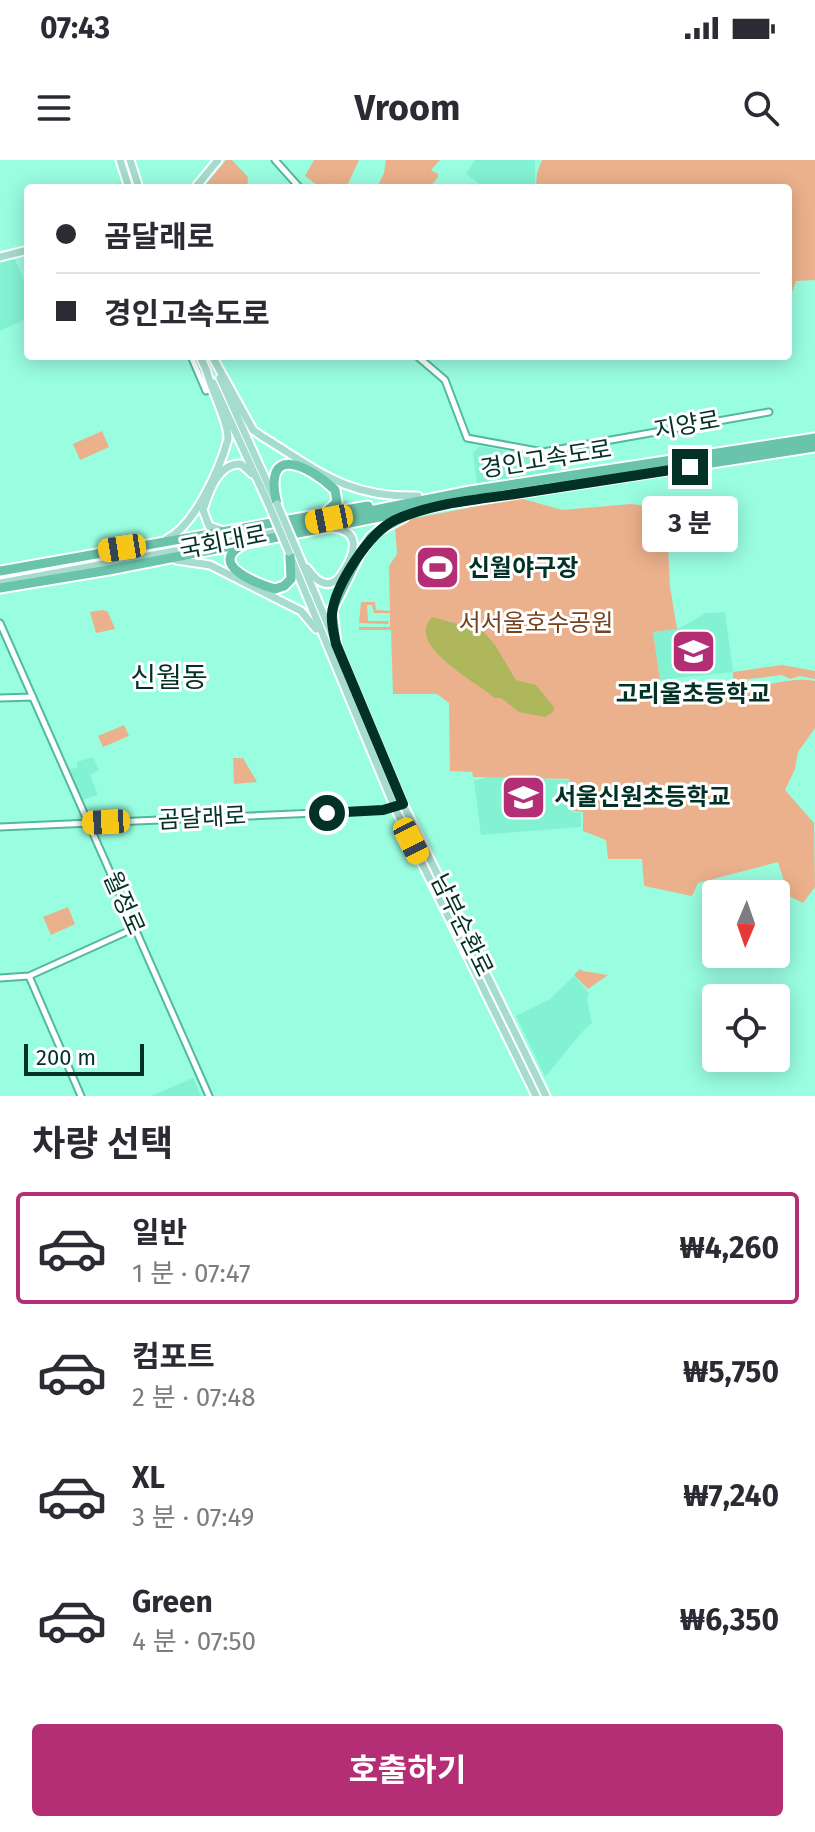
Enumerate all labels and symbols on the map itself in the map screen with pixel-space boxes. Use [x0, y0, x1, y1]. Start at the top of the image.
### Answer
street label: 지양로 [652, 405, 722, 445]
street label: 경인고속도로 [478, 435, 614, 483]
route end [672, 449, 708, 485]
callout: 3 분 [642, 495, 738, 551]
car [303, 503, 355, 535]
street label: 국회대로 [177, 520, 269, 564]
car [96, 532, 148, 564]
sports icon: 신월야구장 [413, 544, 461, 592]
place label: 신월야구장 [468, 554, 578, 582]
park label: 서서울호수공원 [459, 609, 613, 637]
school or university icon: 고리울초등학교 [669, 628, 717, 676]
district label: 신월동 [130, 661, 208, 694]
place label: 고리울초등학교 [616, 680, 770, 708]
school or university icon: 서울신원초등학교 [499, 773, 547, 821]
place label: 서울신원초등학교 [554, 783, 731, 811]
route start [309, 795, 345, 831]
street label: 곰달래로 [157, 802, 247, 834]
car [81, 809, 131, 835]
car [389, 814, 433, 868]
street label: 월정로 [98, 867, 150, 939]
street label: 남부순환로 [425, 869, 499, 981]
north arrow [702, 880, 790, 968]
scale bar [24, 1040, 144, 1076]

